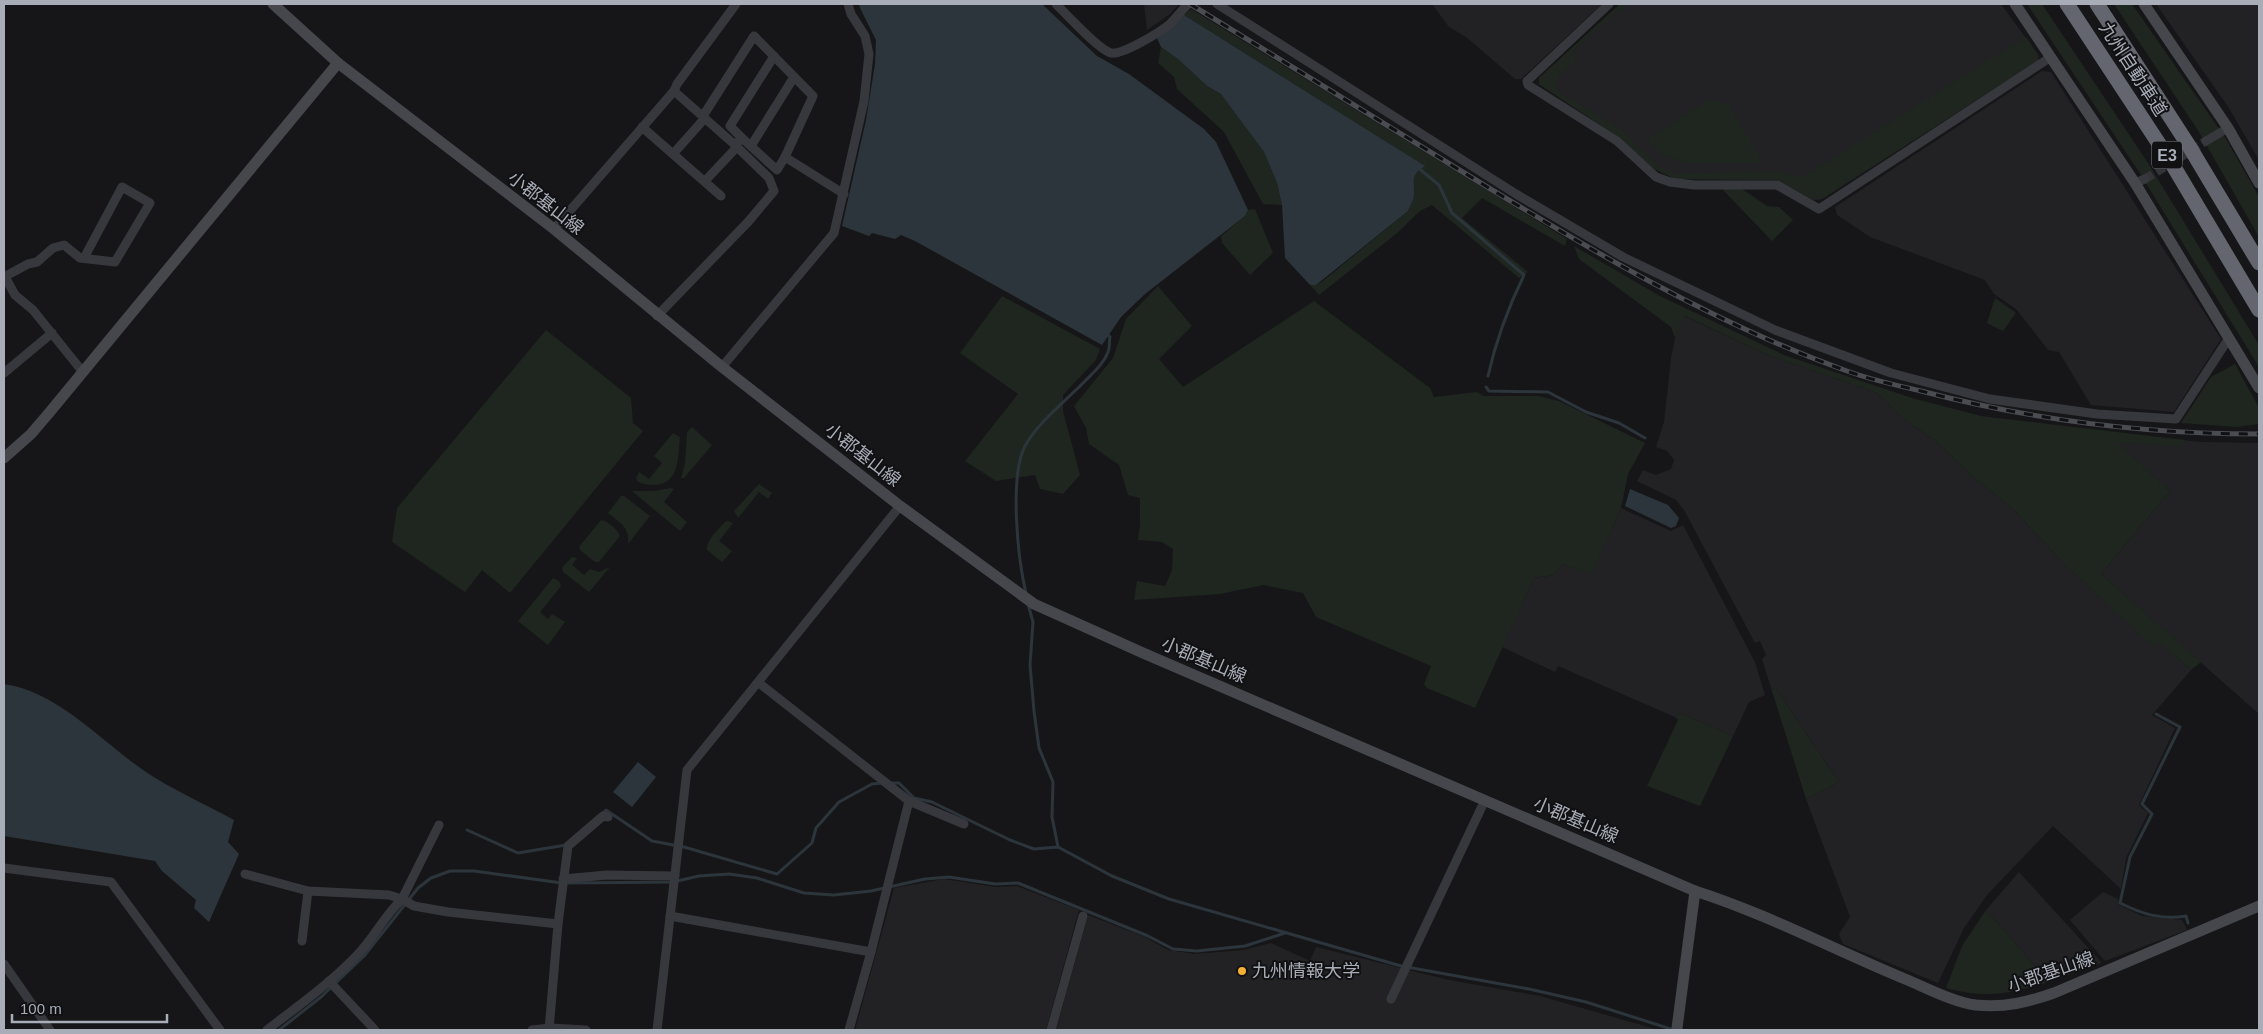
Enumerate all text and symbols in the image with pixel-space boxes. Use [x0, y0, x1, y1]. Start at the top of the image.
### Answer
street label: 九州自動車道 [2095, 18, 2171, 120]
road number: E3 [2152, 142, 2182, 168]
street label: 小郡基山線 [504, 167, 588, 239]
street label: 小郡基山線 [821, 419, 905, 491]
street label: 小郡基山線 [1159, 633, 1249, 687]
street label: 小郡基山線 [1531, 793, 1621, 847]
street label: 小郡基山線 [2005, 948, 2097, 996]
place label: 九州情報大学 [1252, 961, 1360, 981]
marker: 九州情報大学 [1236, 965, 1248, 977]
scale bar [12, 992, 168, 1024]
text: 100 m [20, 1000, 62, 1017]

